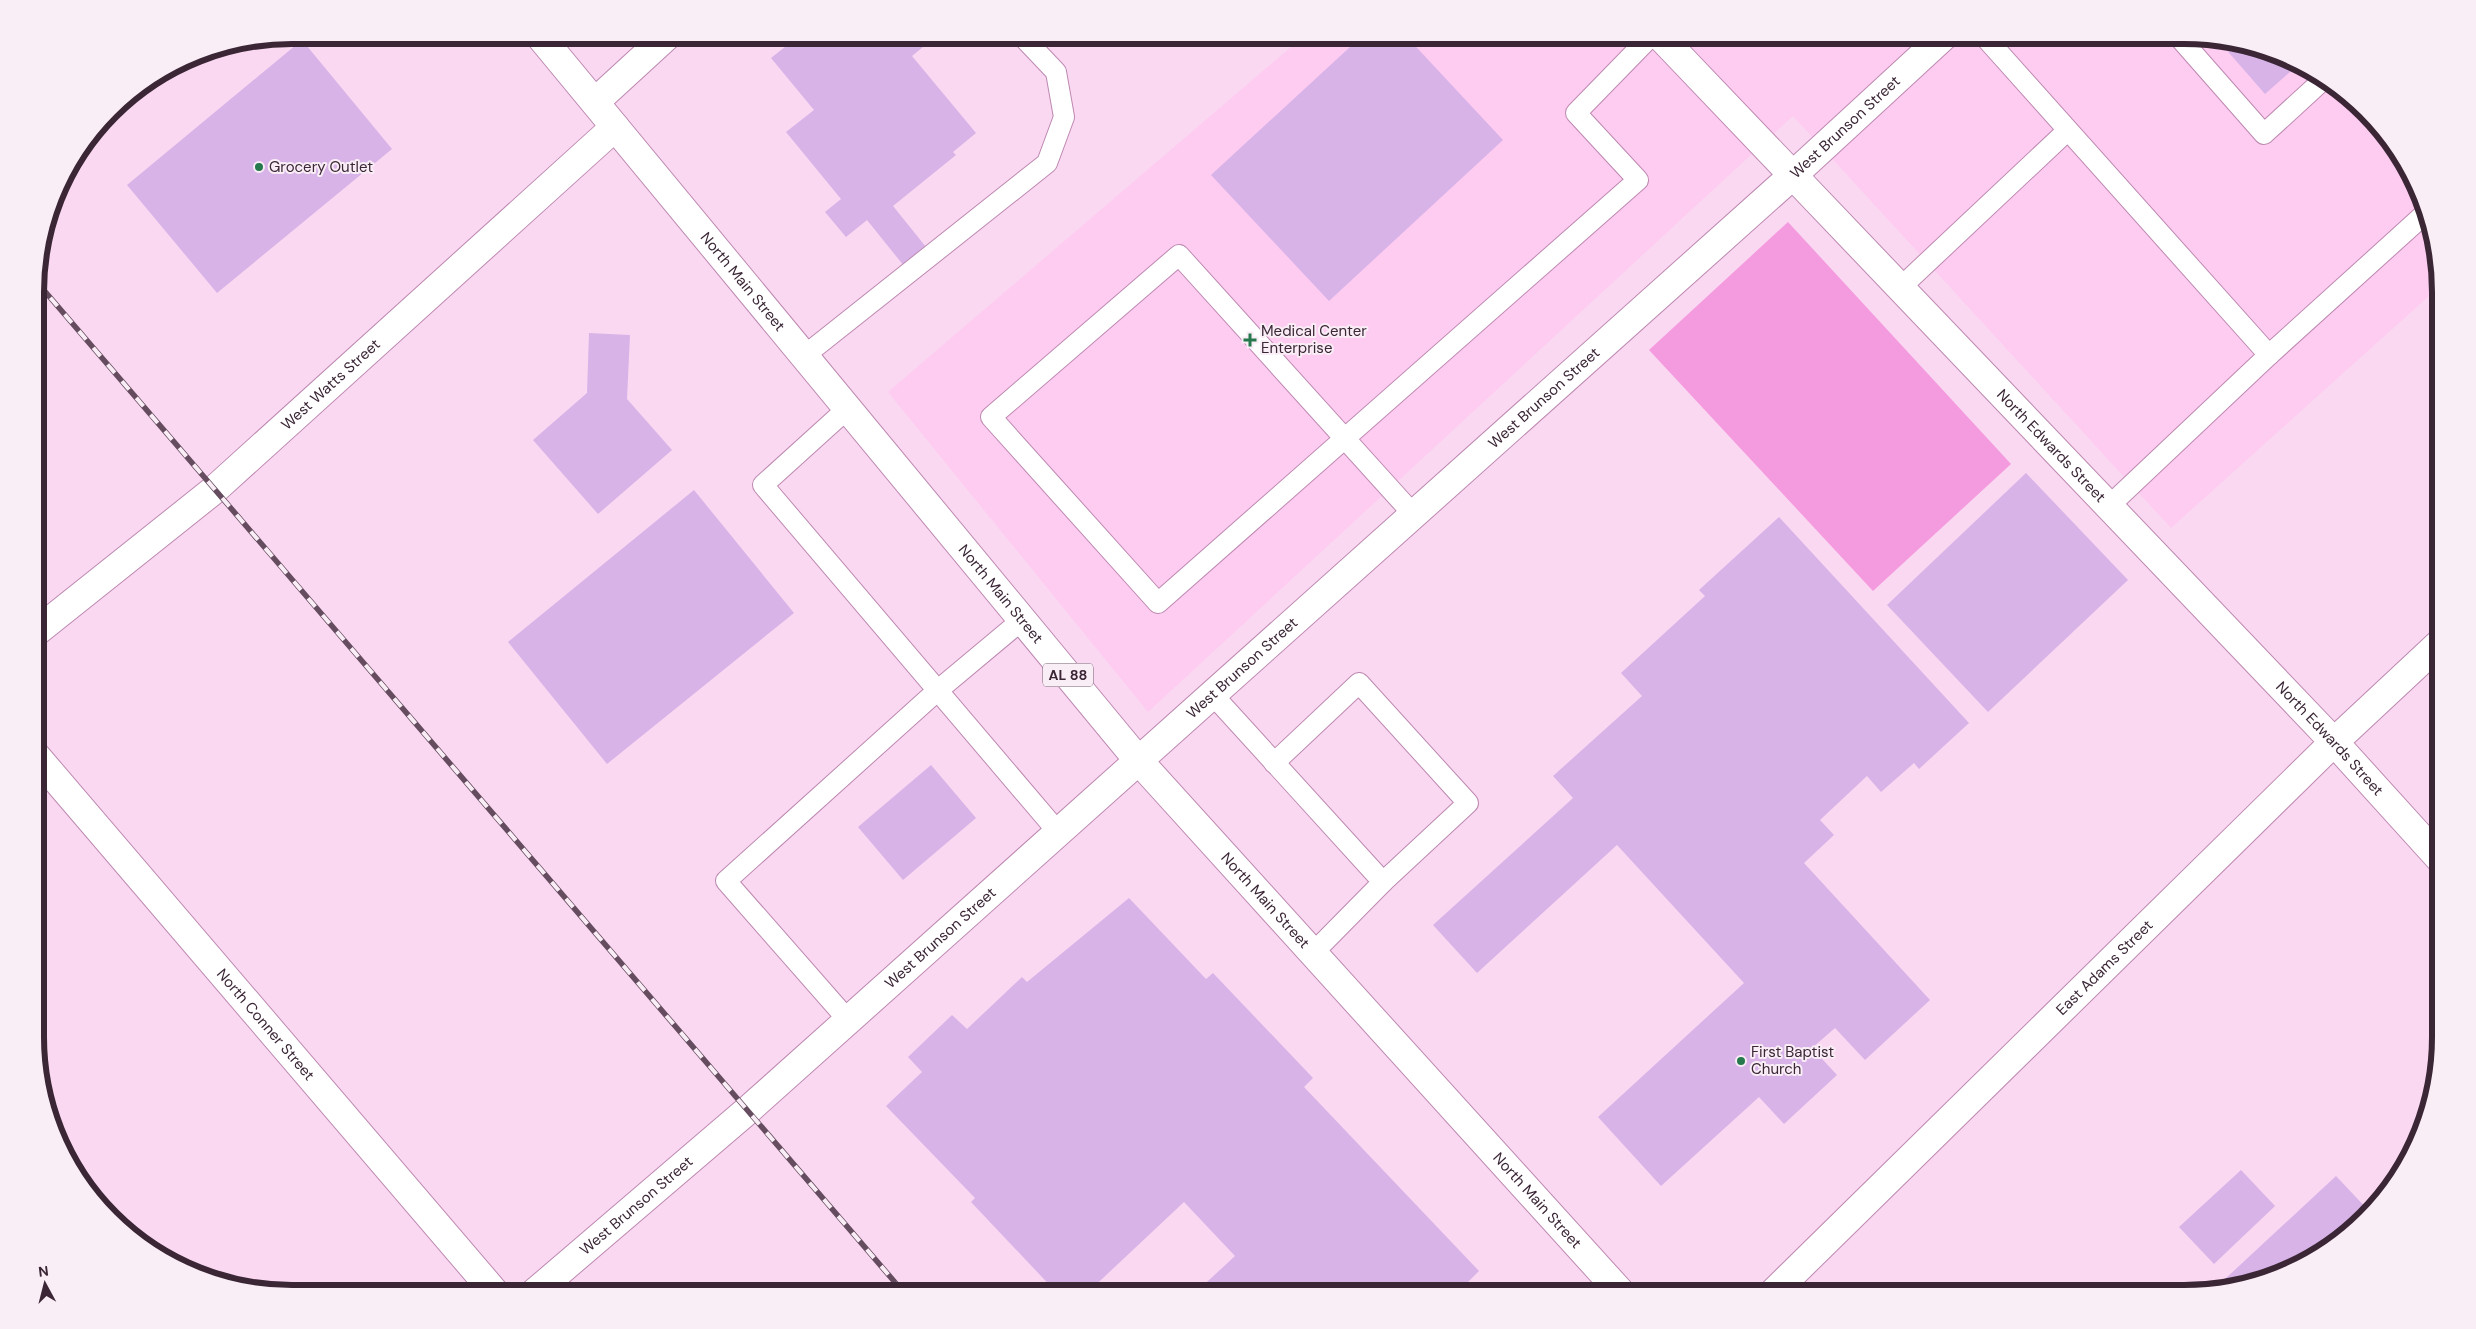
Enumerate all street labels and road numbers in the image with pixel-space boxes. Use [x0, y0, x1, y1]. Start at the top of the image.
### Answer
street label: West Brunson Street [1786, 71, 1904, 183]
street label: North Main Street [696, 228, 790, 336]
street label: West Watts Street [277, 334, 384, 434]
street label: West Brunson Street [1484, 343, 1604, 453]
street label: North Edwards Street [1992, 385, 2110, 507]
street label: North Main Street [954, 540, 1048, 648]
street label: West Brunson Street [1182, 613, 1302, 723]
road number: AL 88 [1043, 664, 1093, 686]
street label: North Edwards Street [2271, 677, 2388, 800]
street label: North Main Street [1217, 848, 1314, 953]
street label: West Brunson Street [880, 883, 1000, 993]
street label: East Adams Street [2052, 915, 2157, 1020]
street label: North Conner Street [212, 965, 319, 1085]
street label: North Main Street [1489, 1148, 1586, 1253]
street label: West Brunson Street [576, 1151, 697, 1260]

